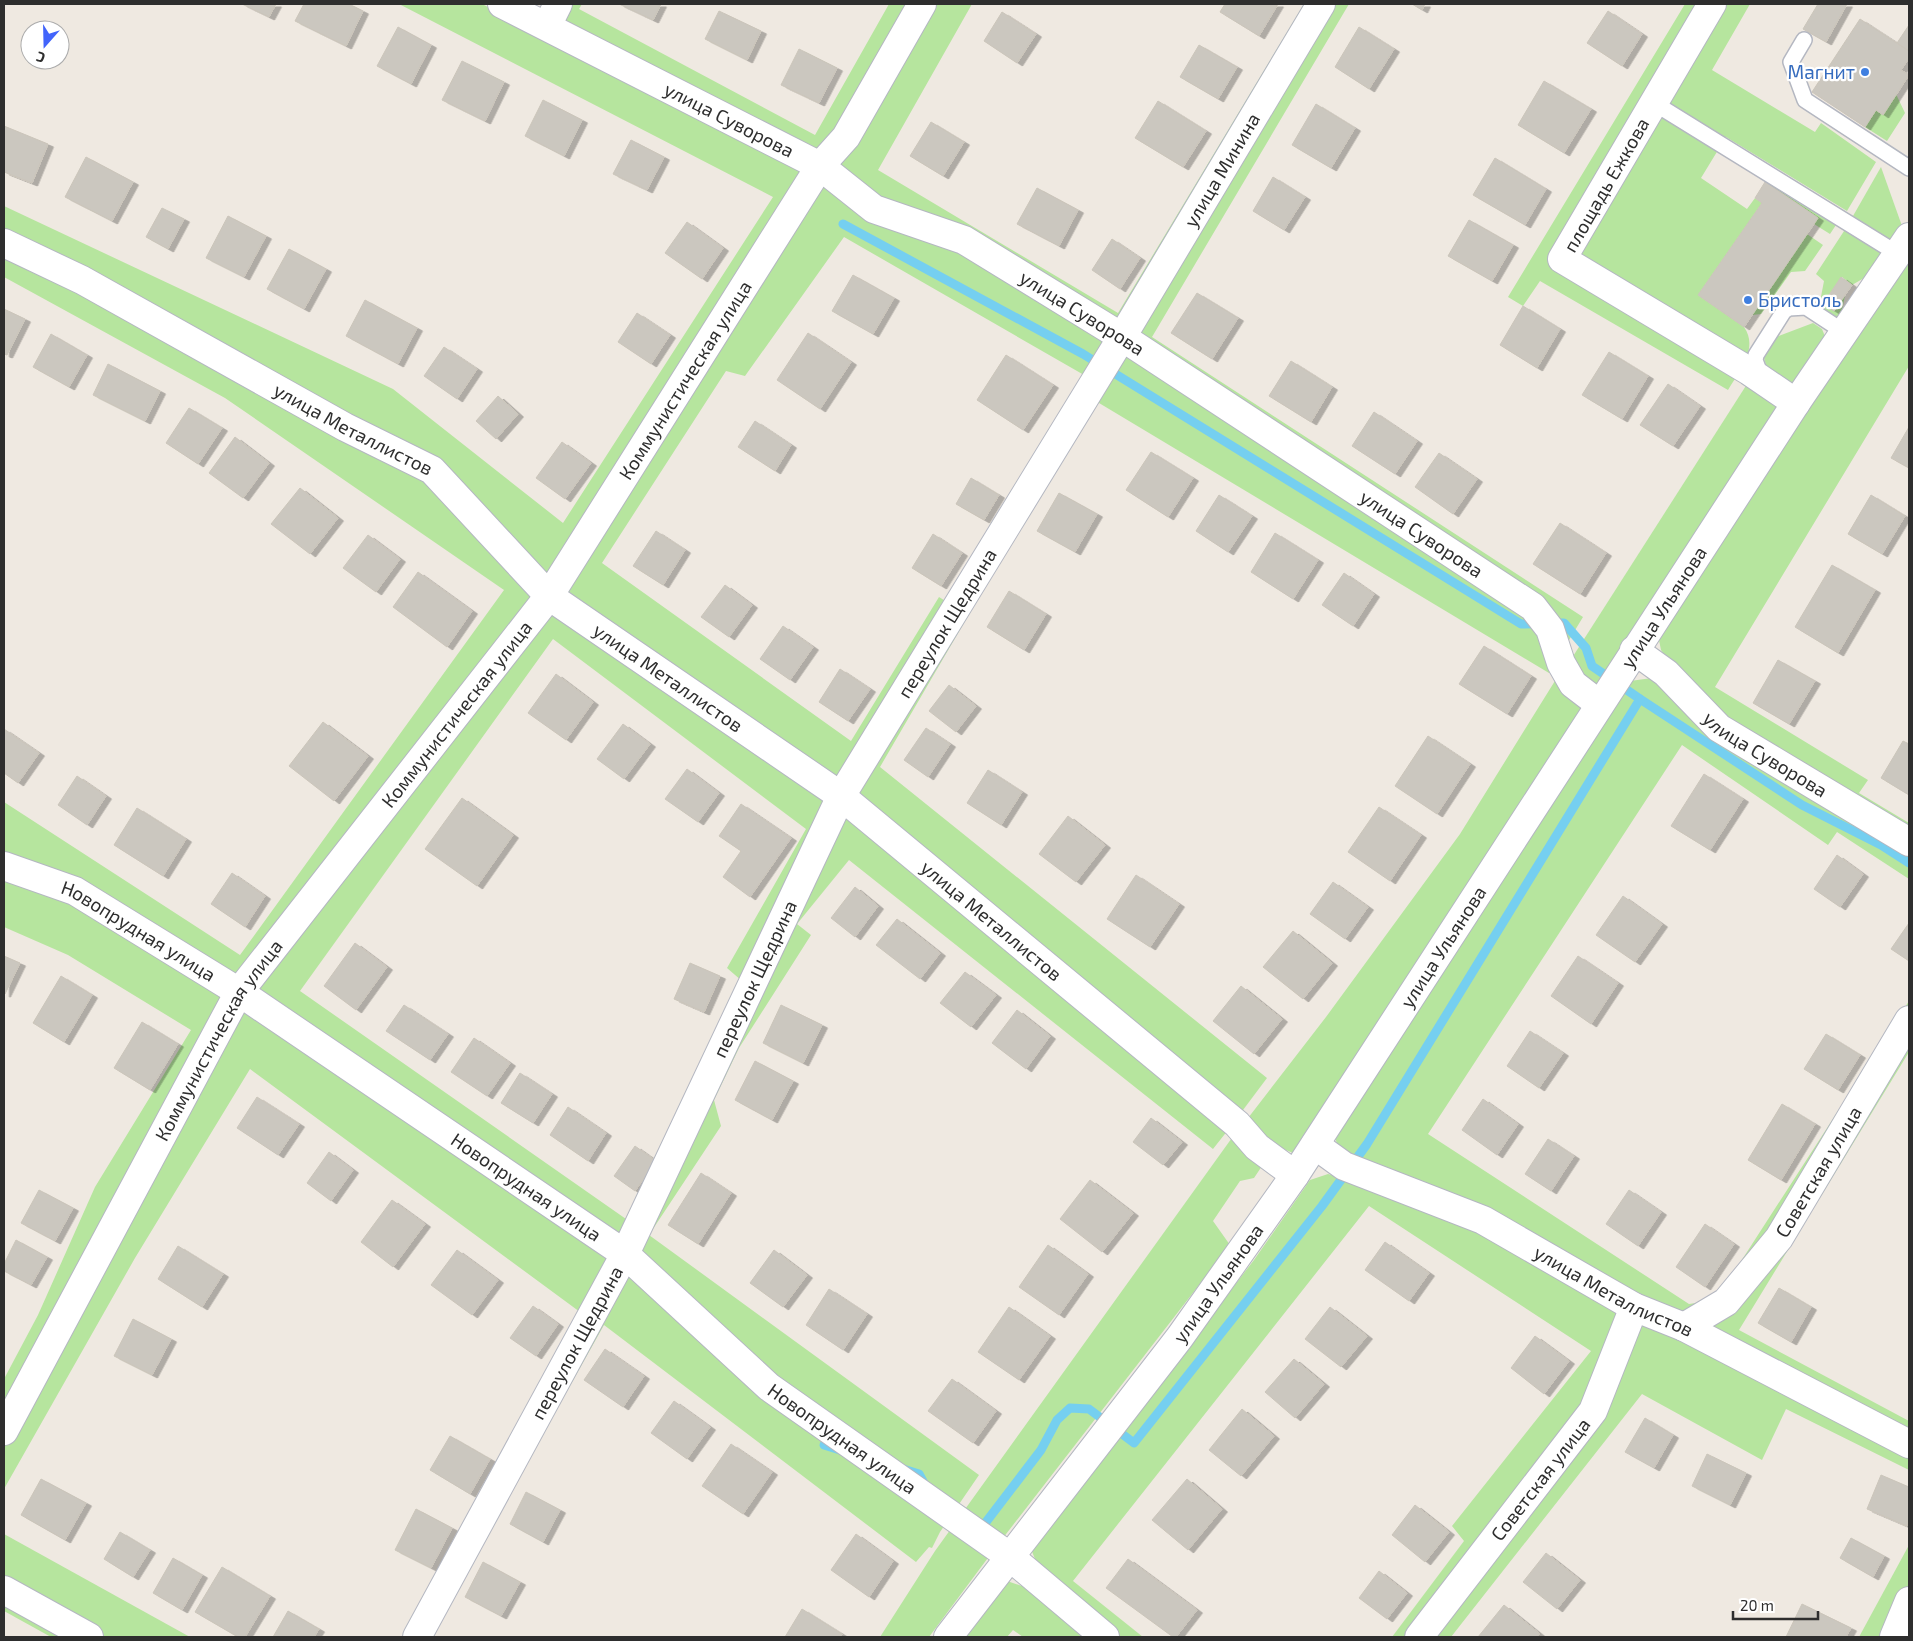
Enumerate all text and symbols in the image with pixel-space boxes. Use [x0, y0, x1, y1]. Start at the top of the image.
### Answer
north arrow [20, 20, 70, 70]
text: С [34, 48, 47, 67]
place label: Магнит [1788, 60, 1855, 83]
marker: Магнит [1859, 66, 1871, 78]
street label: улица Суворова [660, 77, 798, 162]
street label: улица Минина [1178, 108, 1264, 231]
street label: площадь Ежкова [1558, 113, 1653, 256]
street label: улица Суворова [1015, 265, 1149, 360]
street label: Коммунистическая улица [613, 276, 756, 484]
place label: Бристоль [1758, 288, 1841, 311]
marker: Бристоль [1742, 294, 1754, 306]
street label: улица Металлистов [270, 378, 437, 480]
street label: улица Суворова [1355, 485, 1488, 582]
street label: улица Ульянова [1615, 542, 1711, 672]
street label: переулок Щедрина [892, 544, 1001, 702]
street label: Коммунистическая улица [376, 616, 536, 812]
street label: улица Металлистов [589, 618, 748, 736]
street label: улица Суворова [1698, 707, 1832, 801]
street label: улица Металлистов [916, 855, 1067, 985]
street label: Новопрудная улица [59, 875, 220, 986]
street label: улица Ульянова [1395, 881, 1491, 1012]
street label: переулок Щедрина [707, 896, 801, 1061]
street label: Коммунистическая улица [149, 935, 287, 1145]
street label: Советская улица [1770, 1102, 1866, 1241]
street label: Новопрудная улица [447, 1127, 606, 1246]
street label: улица Ульянова [1168, 1219, 1268, 1348]
street label: улица Металлистов [1530, 1240, 1698, 1341]
street label: переулок Щедрина [526, 1262, 627, 1423]
street label: Новопрудная улица [764, 1378, 921, 1498]
street label: Советская улица [1485, 1413, 1595, 1545]
scale bar [1733, 1588, 1818, 1620]
text: 20 m [1740, 1596, 1774, 1614]

